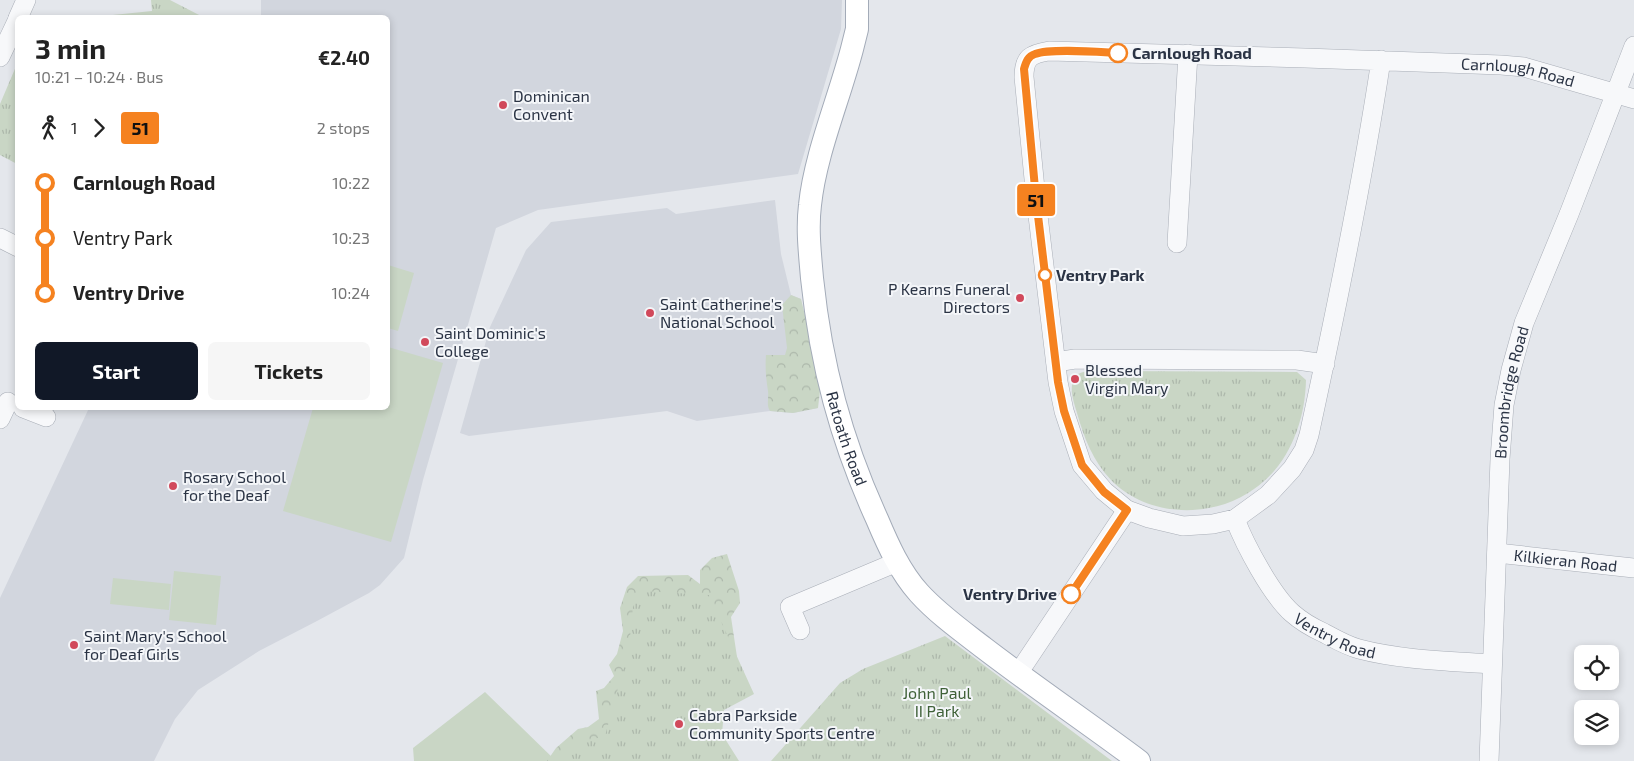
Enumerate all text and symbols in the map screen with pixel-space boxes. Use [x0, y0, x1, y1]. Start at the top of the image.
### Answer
text: 3 min [35, 31, 106, 65]
marker: Carnlough Road [1108, 43, 1128, 63]
place label: Carnlough Road [1132, 43, 1252, 62]
text: €2.40 [318, 46, 370, 69]
street label: Carnlough Road [1461, 54, 1577, 90]
text: 10:21 – 10:24 · Bus [35, 67, 163, 86]
place label: Dominican Convent [513, 86, 590, 123]
marker: Dominican Convent [497, 99, 509, 111]
icon: walk [35, 114, 63, 142]
icon: forward [85, 114, 113, 142]
text: 51 [131, 117, 149, 139]
text: 1 [71, 118, 77, 137]
text: 2 stops [317, 118, 370, 137]
text: Carnlough Road [73, 171, 215, 194]
text: 10:22 [332, 173, 370, 192]
line badge: 51 [1014, 184, 1058, 216]
text: 51 [1027, 189, 1045, 211]
text: Ventry Park [73, 226, 173, 249]
text: 10:23 [332, 228, 370, 247]
place label: Ventry Park [1056, 265, 1145, 285]
marker: Ventry Park [1038, 268, 1052, 282]
place label: P Kearns Funeral Directors [888, 279, 1010, 316]
text: Ventry Drive [73, 281, 185, 304]
text: 10:24 [331, 283, 370, 302]
marker: P Kearns Funeral Directors [1014, 292, 1026, 304]
place label: Saint Catherine's National School [660, 294, 782, 331]
marker: Saint Catherine's National School [644, 307, 656, 319]
place label: Saint Dominic's College [435, 323, 546, 360]
street label: Broombridge Road [1490, 324, 1532, 459]
marker: Saint Dominic's College [419, 336, 431, 348]
button: Start [35, 342, 198, 400]
button: Tickets [208, 342, 370, 400]
place label: Blessed Virgin Mary [1085, 360, 1169, 397]
marker: Blessed Virgin Mary [1069, 373, 1081, 385]
street label: Ratoath Road [823, 389, 872, 488]
place label: Rosary School for the Deaf [183, 467, 286, 504]
marker: Rosary School for the Deaf [167, 480, 179, 492]
street label: Kilkieran Road [1513, 545, 1618, 575]
place label: Ventry Drive [963, 584, 1057, 604]
marker: Ventry Drive [1061, 584, 1081, 604]
street label: Ventry Road [1291, 608, 1378, 662]
place label: Saint Mary's School for Deaf Girls [84, 626, 227, 663]
marker: Saint Mary's School for Deaf Girls [68, 639, 80, 651]
map controls [1574, 645, 1619, 745]
button: locate [1574, 645, 1619, 690]
park label: John Paul II Park [903, 683, 972, 720]
button: layers [1574, 700, 1619, 745]
place label: Cabra Parkside Community Sports Centre [689, 705, 875, 742]
marker: Cabra Parkside Community Sports Centre [673, 718, 685, 730]

